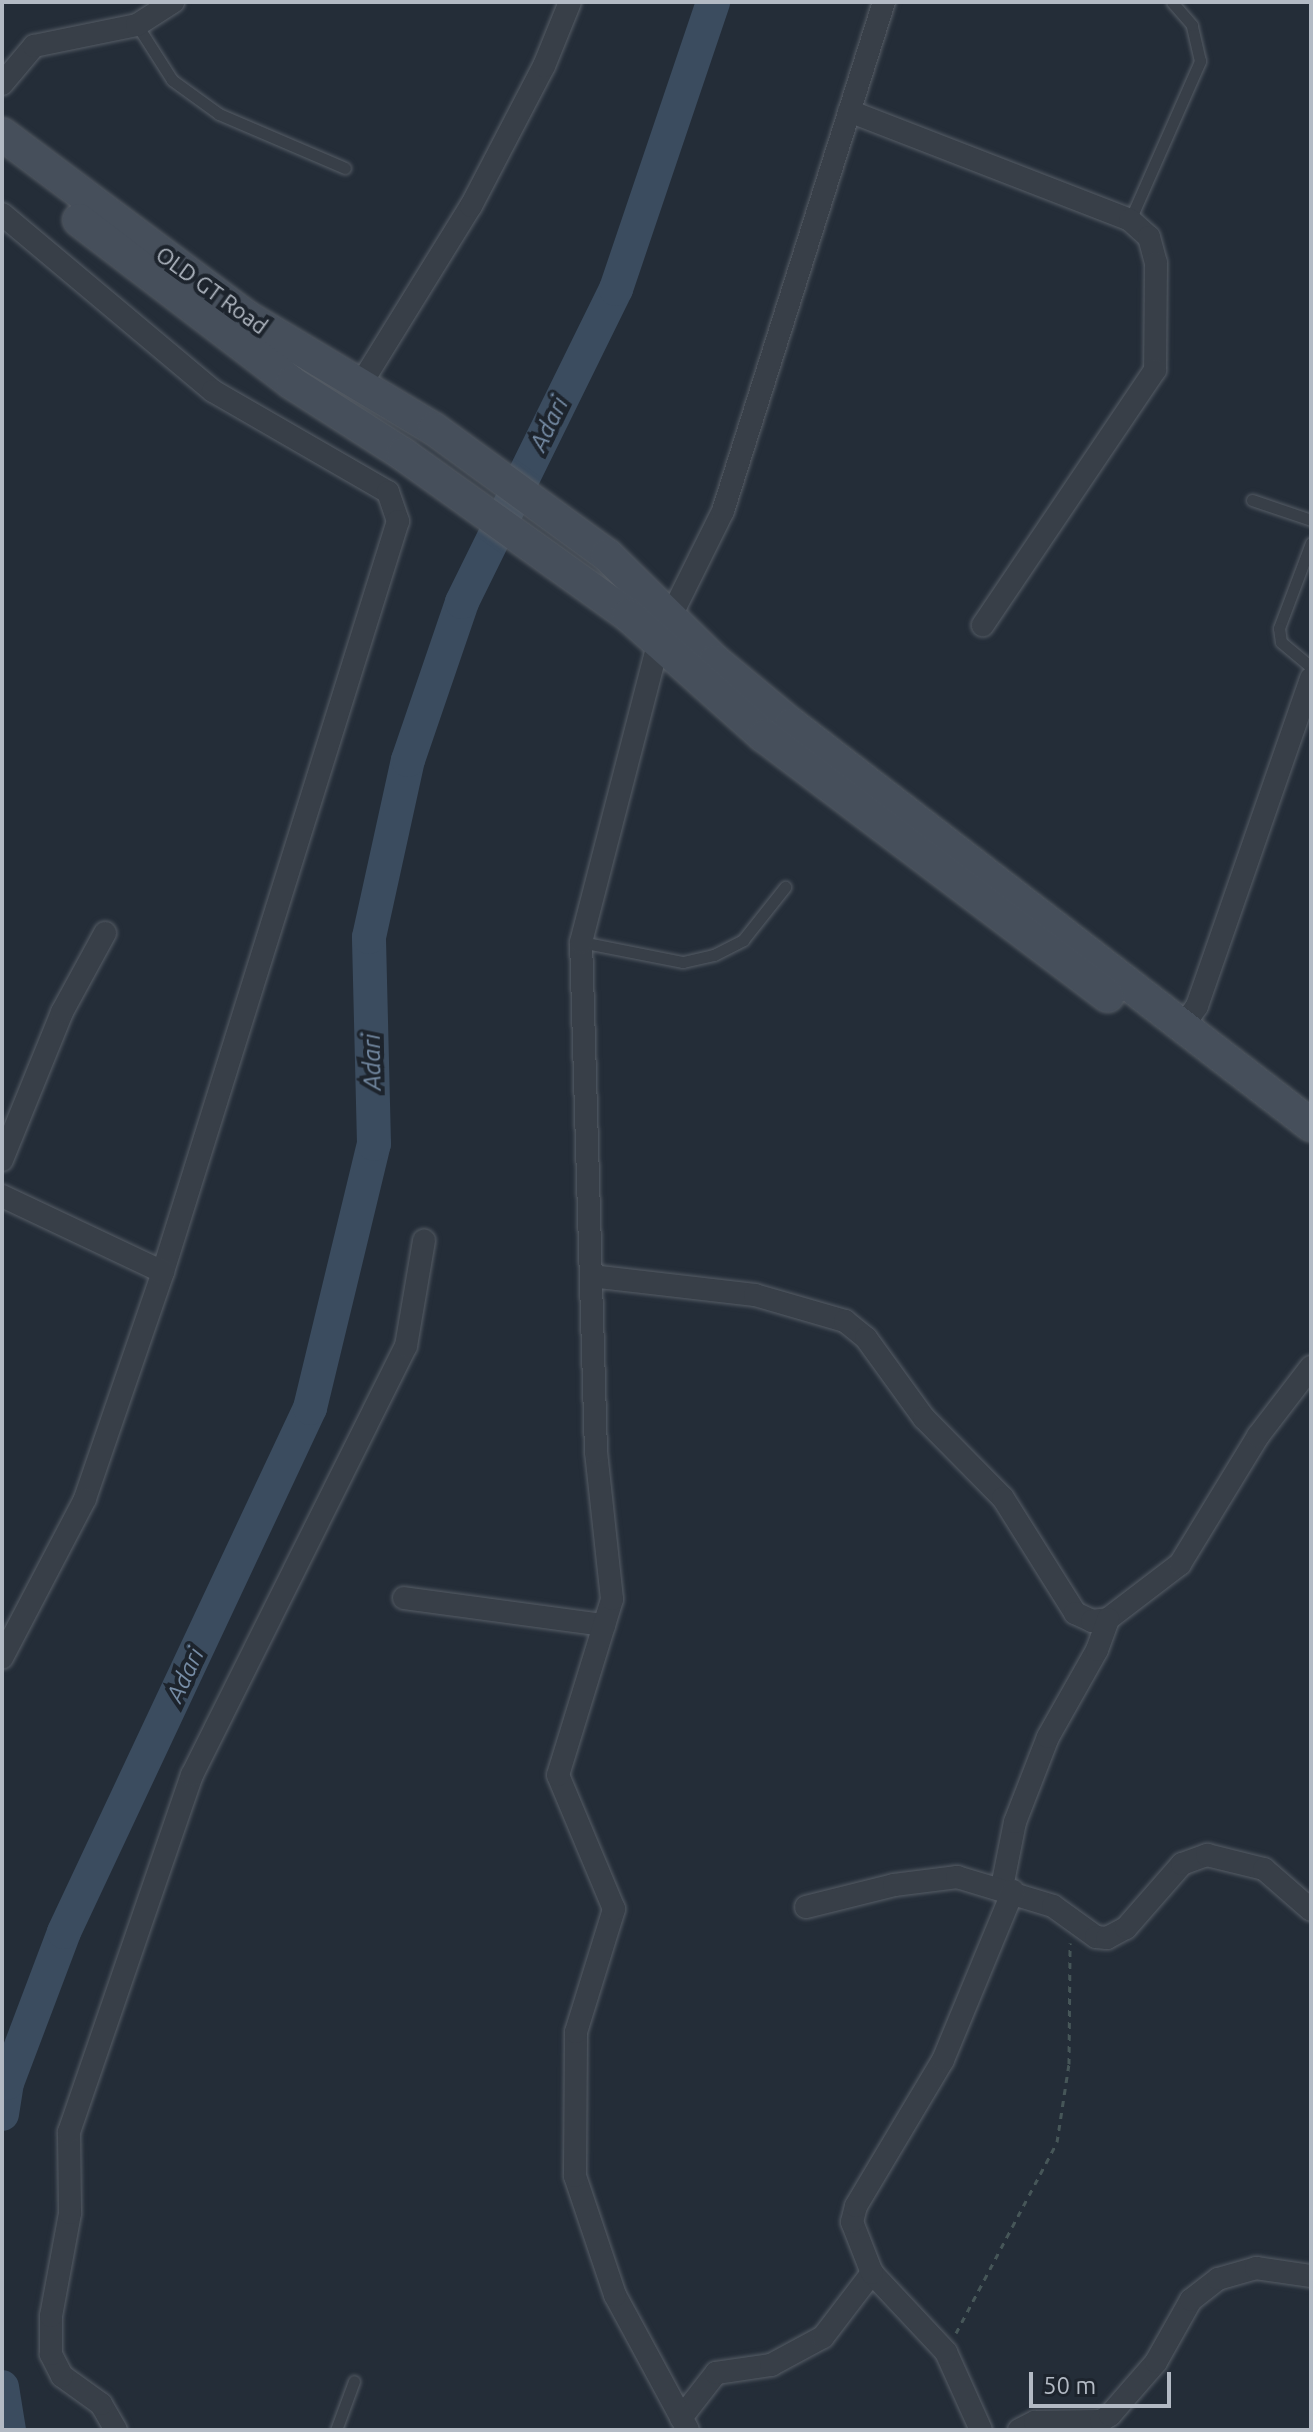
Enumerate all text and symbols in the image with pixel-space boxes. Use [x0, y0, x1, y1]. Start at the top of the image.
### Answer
street label: OLD GT Road [151, 241, 273, 339]
water label: Adari [524, 392, 574, 456]
water label: Adari [357, 1033, 387, 1091]
water label: Adari [160, 1643, 210, 1707]
scale bar [1033, 2356, 1175, 2406]
text: 50 m [1043, 2372, 1096, 2399]

